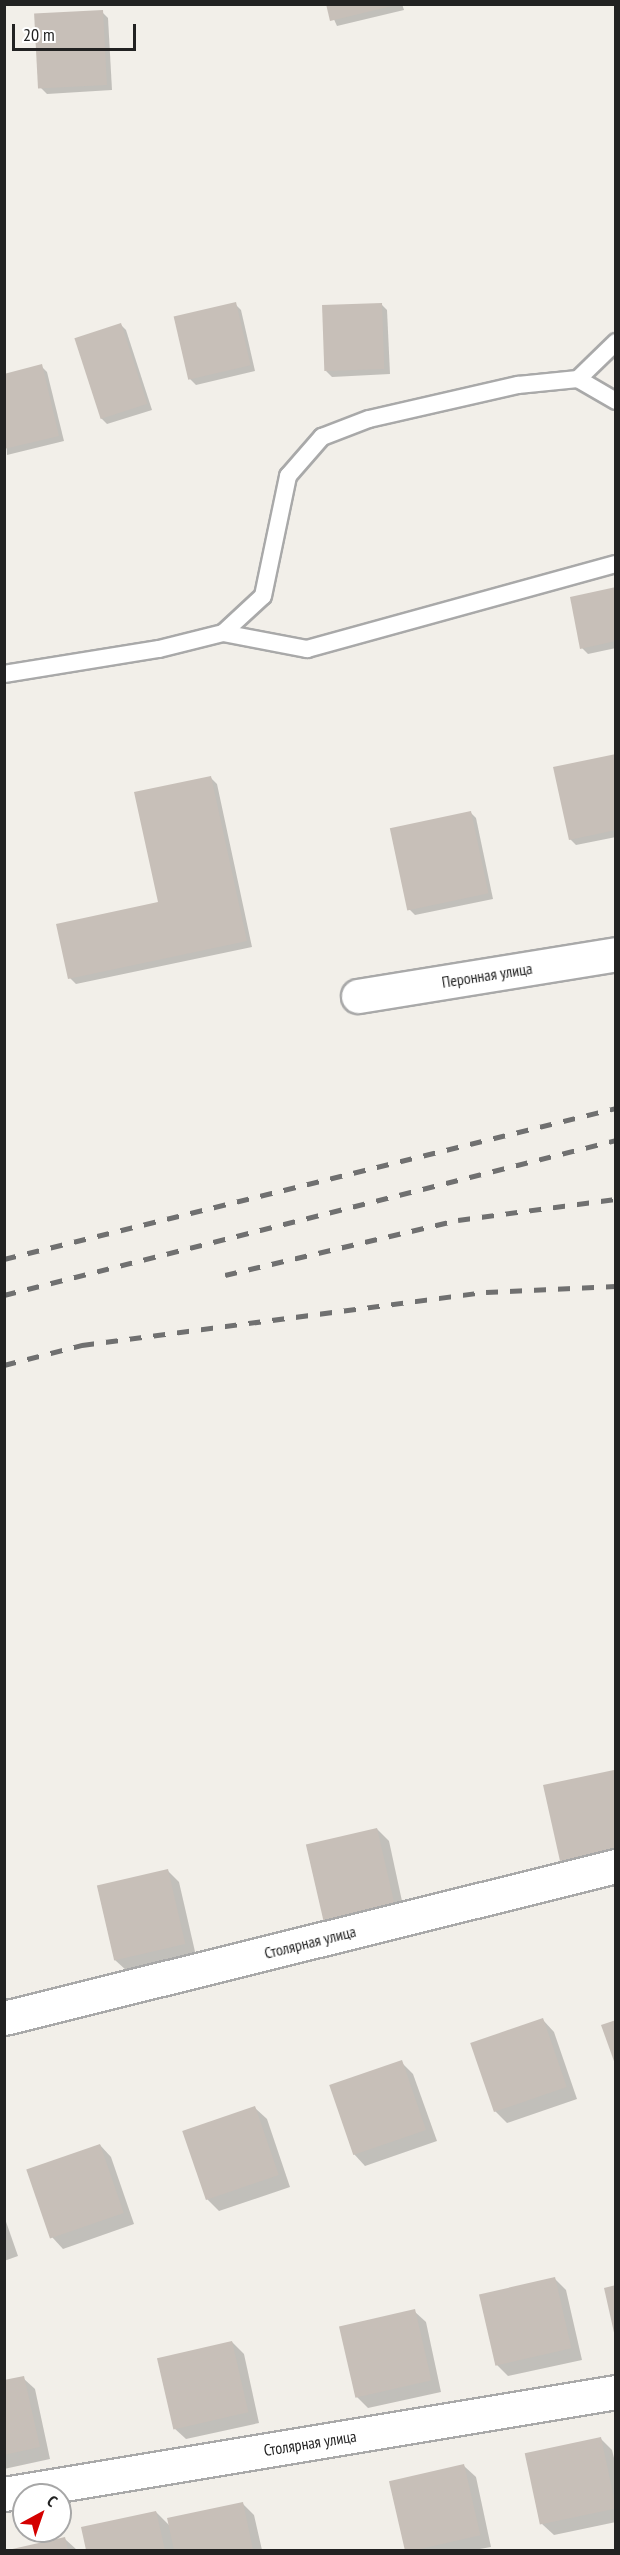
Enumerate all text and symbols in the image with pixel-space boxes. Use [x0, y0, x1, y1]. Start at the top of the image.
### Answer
scale bar [15, 12, 140, 50]
text: 20 m [23, 23, 55, 46]
street label: Перонная улица [440, 958, 534, 992]
street label: Столярная улица [262, 1921, 358, 1963]
street label: Столярная улица [262, 2426, 358, 2460]
north arrow [12, 2483, 72, 2543]
text: С [43, 2491, 62, 2511]

